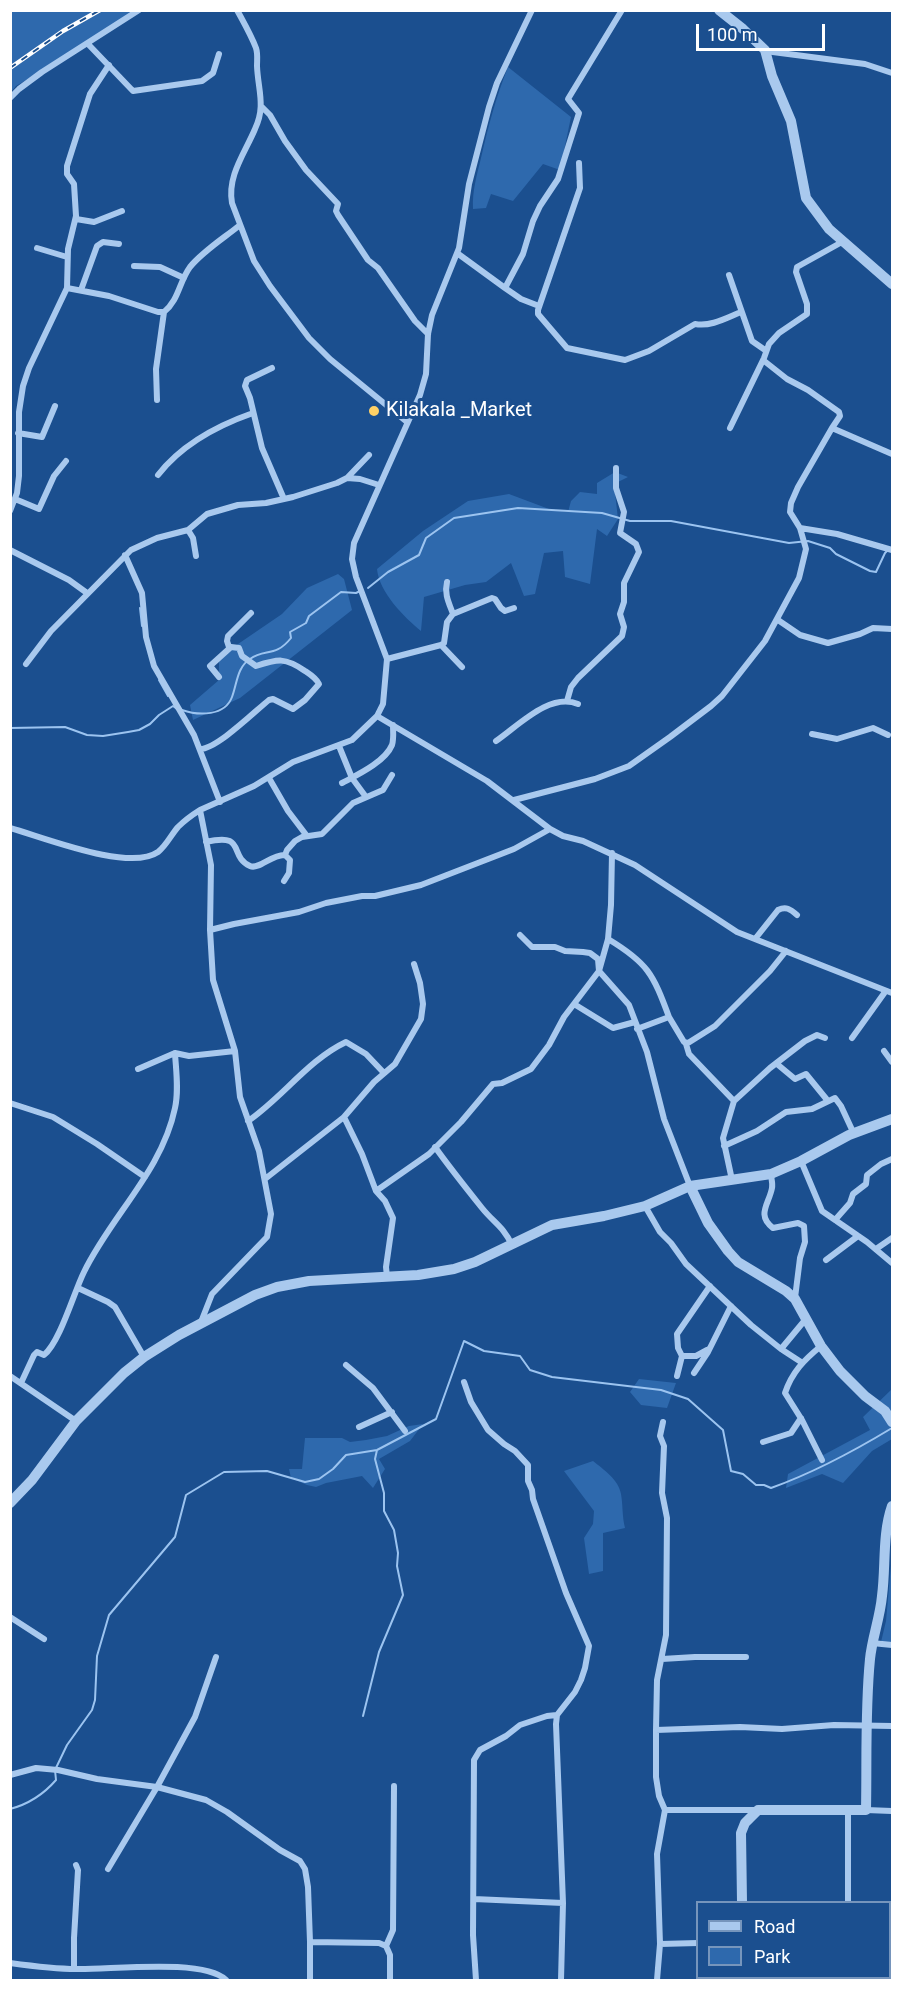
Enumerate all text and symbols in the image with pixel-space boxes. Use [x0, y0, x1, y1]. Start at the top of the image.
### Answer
scale bar [699, 12, 828, 50]
text: 100 m [707, 24, 758, 45]
place label: Kilakala _Market [386, 399, 532, 423]
marker: Kilakala _Market [367, 404, 381, 418]
legend [696, 1901, 891, 1979]
text: Road [754, 1916, 795, 1937]
text: Park [754, 1946, 790, 1967]

